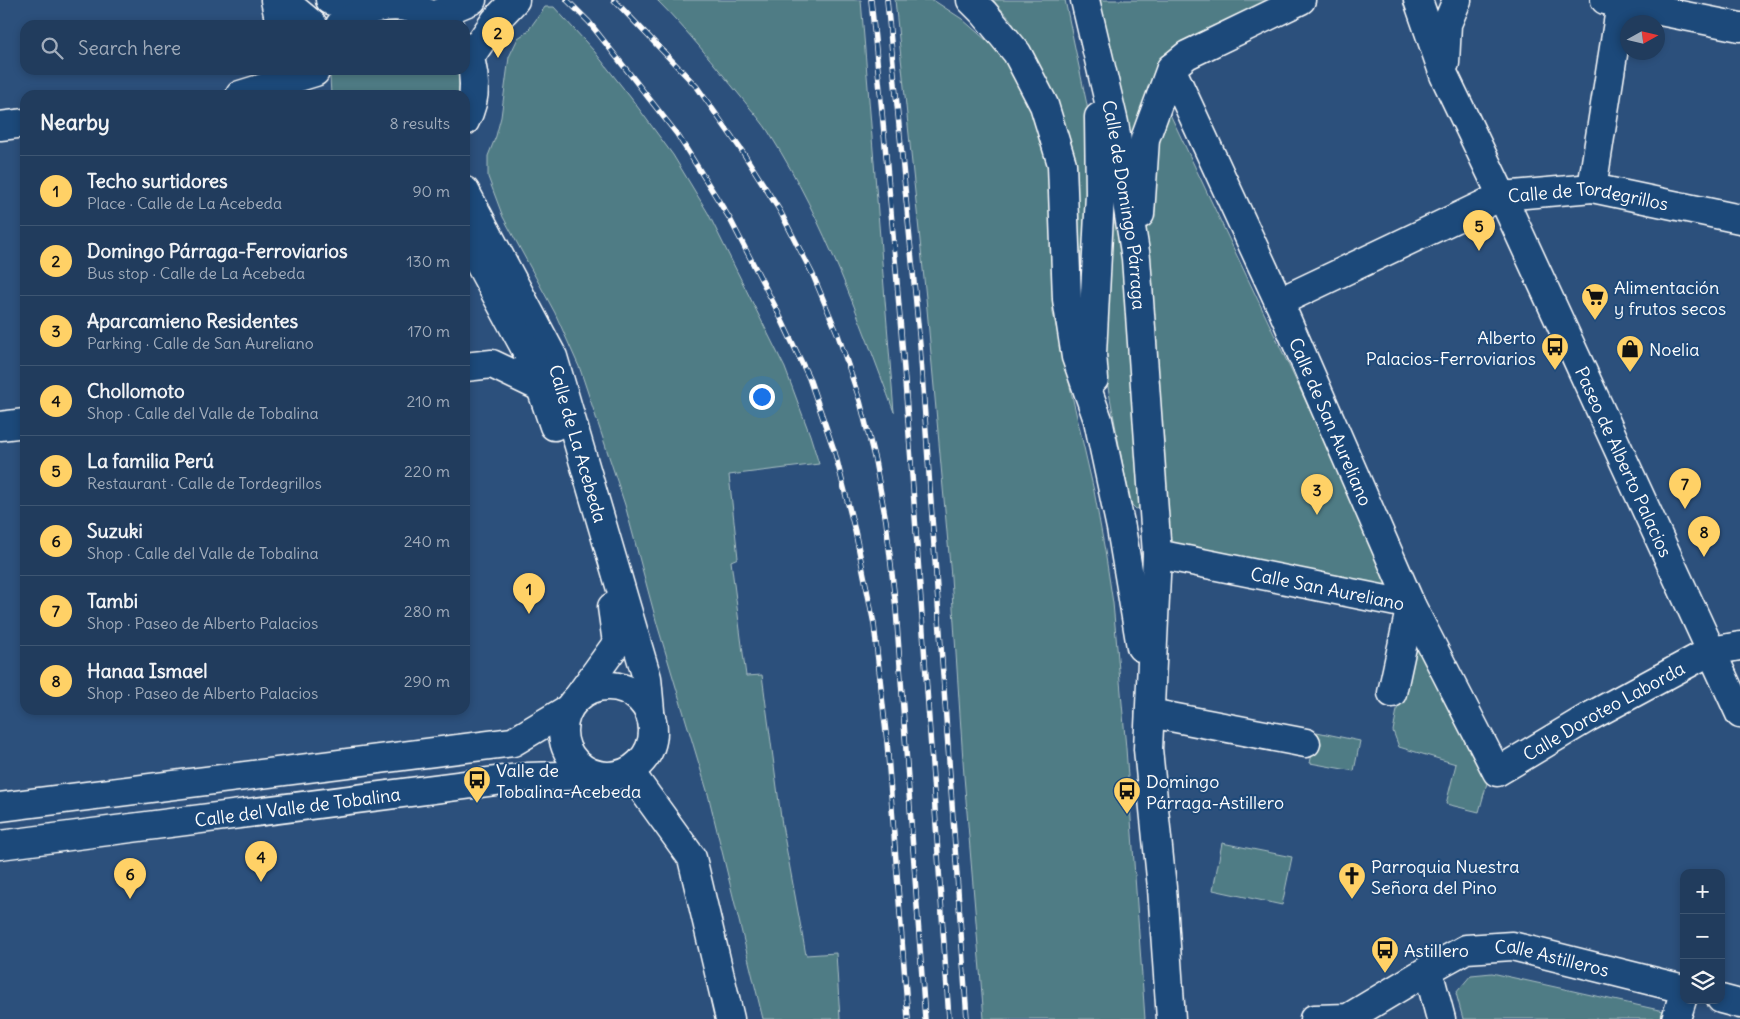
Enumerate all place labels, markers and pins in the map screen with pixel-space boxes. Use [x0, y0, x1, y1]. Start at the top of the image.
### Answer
pin: 2 [482, 17, 514, 58]
pin: 5 [1463, 210, 1495, 251]
place label: Alimentación y frutos secos [1614, 276, 1726, 320]
supermarket icon: Alimentación y frutos secos [1580, 282, 1610, 321]
place label: Alberto Palacios-Ferroviarios [1366, 326, 1536, 370]
bus stop icon: Alberto Palacios-Ferroviarios [1540, 332, 1570, 371]
shop icon: Noelia [1615, 334, 1645, 373]
place label: Noelia [1649, 338, 1699, 361]
pin: 7 [1669, 468, 1701, 509]
pin: 3 [1301, 474, 1333, 515]
pin: 8 [1688, 516, 1720, 557]
pin: 1 [513, 573, 545, 614]
place label: Valle de Tobalina-Acebeda [496, 759, 641, 803]
bus stop icon: Valle de Tobalina-Acebeda [462, 765, 492, 804]
place label: Domingo Párraga-Astillero [1146, 770, 1284, 814]
bus stop icon: Domingo Párraga-Astillero [1112, 776, 1142, 815]
pin: 4 [245, 841, 277, 882]
place label: Parroquia Nuestra Señora del Pino [1371, 855, 1519, 899]
pin: 6 [114, 858, 146, 899]
church icon: Parroquia Nuestra Señora del Pino [1337, 861, 1367, 900]
bus stop icon: Astillero [1370, 935, 1400, 974]
place label: Astillero [1404, 939, 1469, 962]

